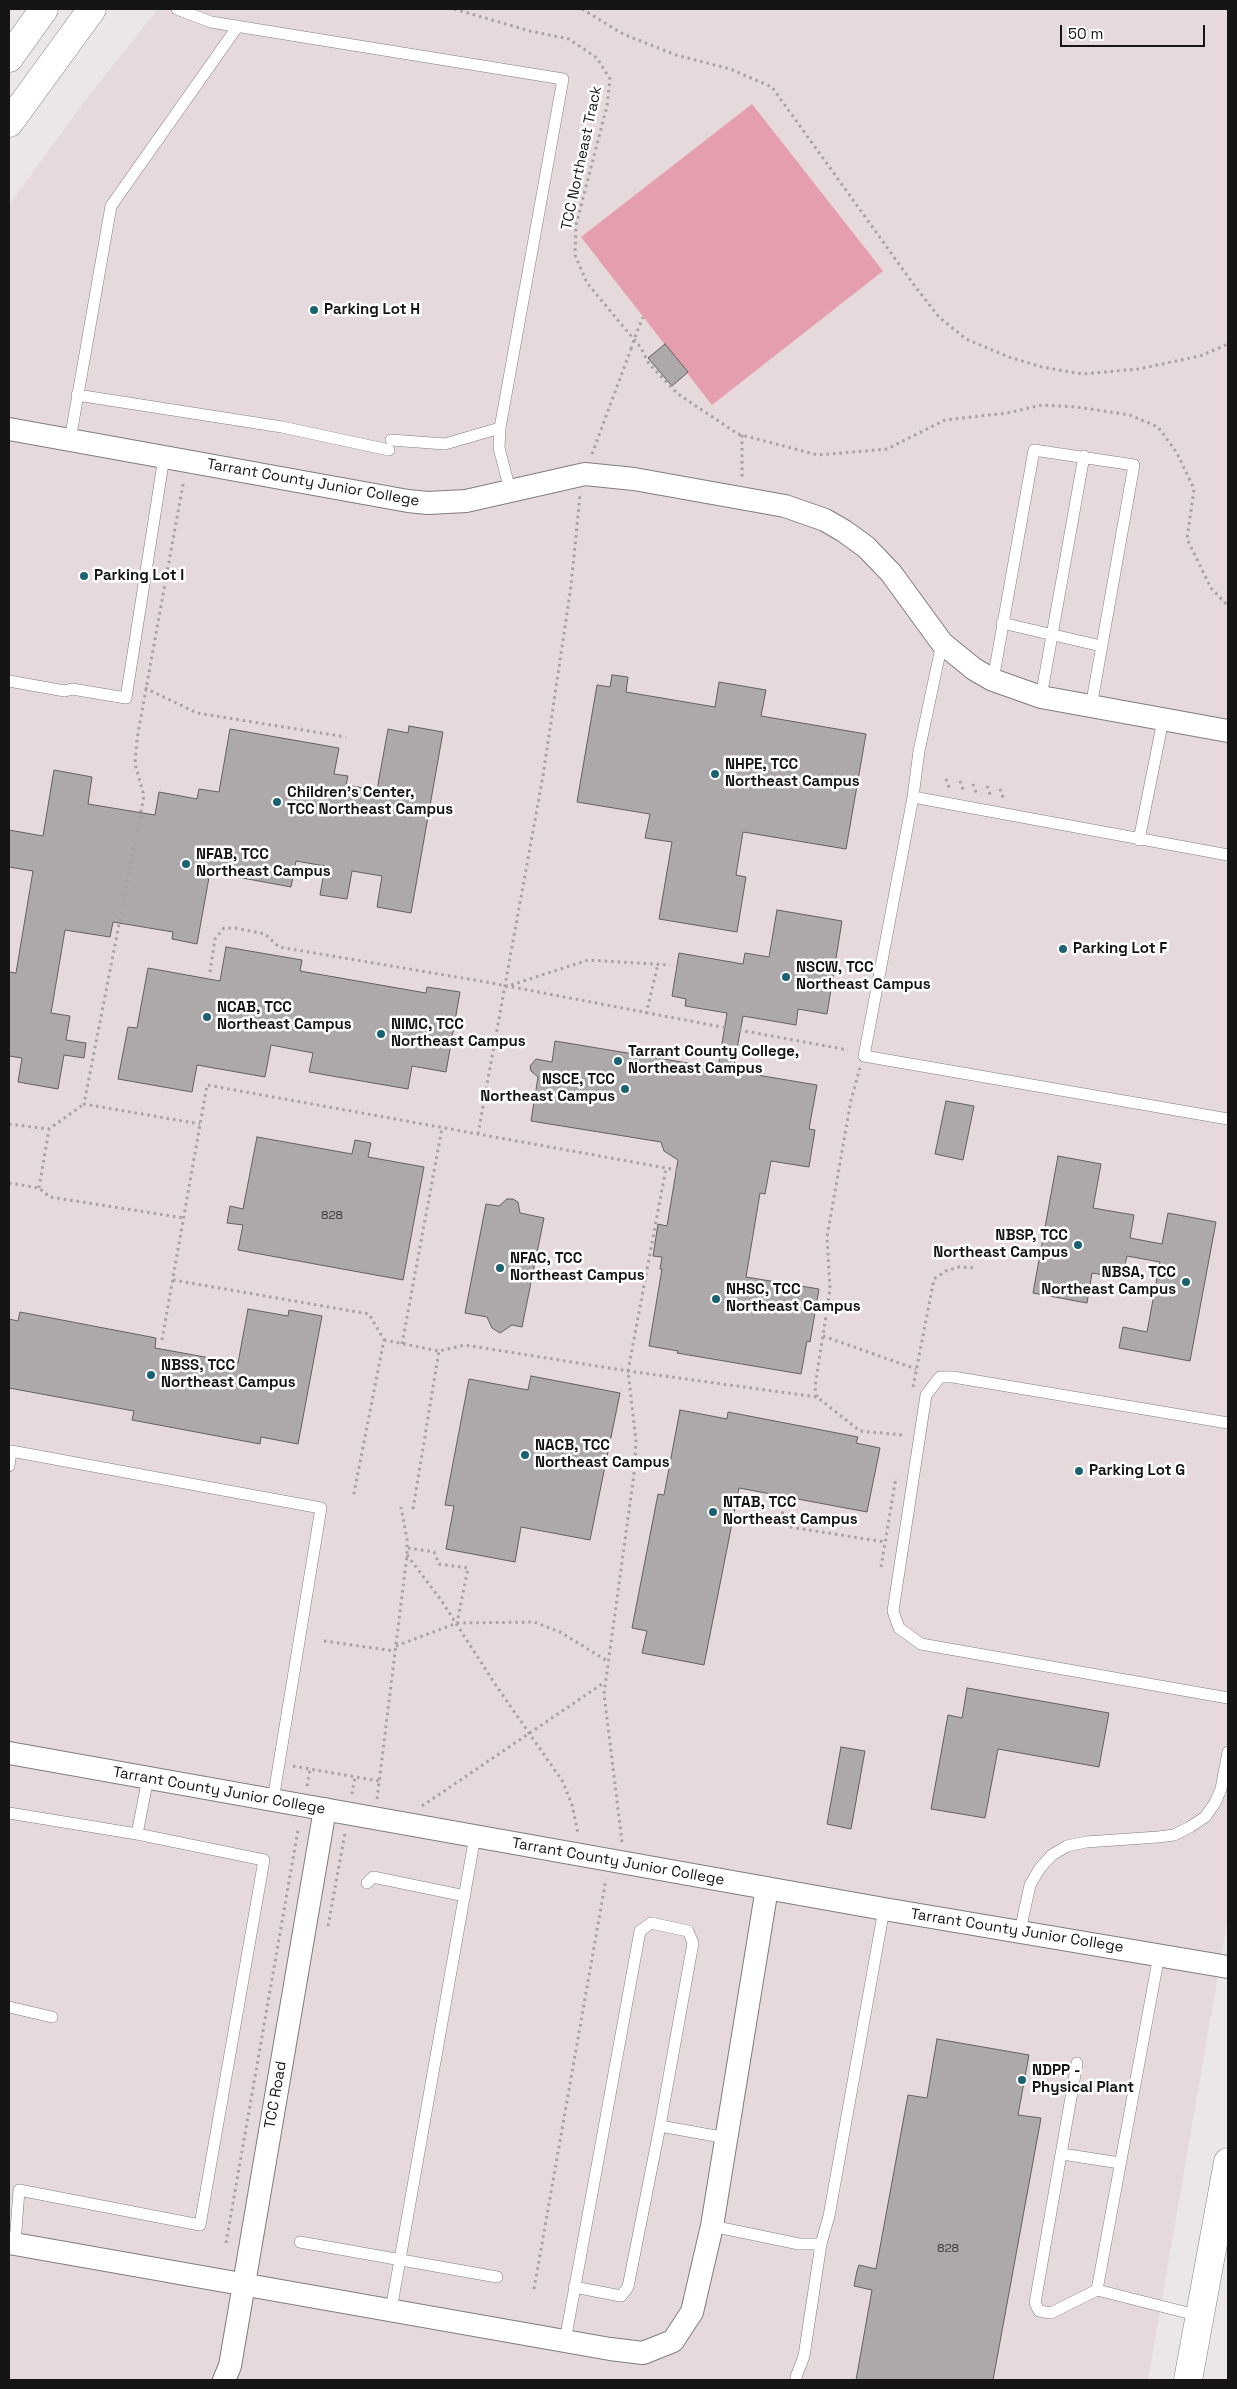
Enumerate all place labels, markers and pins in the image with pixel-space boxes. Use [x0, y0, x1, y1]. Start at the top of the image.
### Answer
place label: Parking Lot H [324, 301, 420, 319]
marker: Parking Lot H [308, 304, 320, 316]
place label: Parking Lot I [94, 567, 184, 585]
marker: Parking Lot I [78, 570, 90, 582]
place label: NHPE, TCC Northeast Campus [725, 756, 860, 791]
marker: NHPE, TCC Northeast Campus [709, 768, 721, 780]
place label: Children's Center, TCC Northeast Campus [287, 784, 453, 819]
marker: Children's Center, TCC Northeast Campus [271, 796, 283, 808]
place label: NFAB, TCC Northeast Campus [196, 846, 331, 881]
marker: NFAB, TCC Northeast Campus [180, 858, 192, 870]
place label: Parking Lot F [1073, 940, 1167, 958]
marker: Parking Lot F [1057, 943, 1069, 955]
place label: NSCW, TCC Northeast Campus [796, 959, 931, 994]
marker: NSCW, TCC Northeast Campus [780, 971, 792, 983]
place label: NCAB, TCC Northeast Campus [217, 999, 352, 1034]
marker: NCAB, TCC Northeast Campus [201, 1011, 213, 1023]
place label: NIMC, TCC Northeast Campus [391, 1016, 526, 1051]
marker: NIMC, TCC Northeast Campus [375, 1028, 387, 1040]
place label: Tarrant County College, Northeast Campus [628, 1043, 799, 1078]
marker: Tarrant County College, Northeast Campus [612, 1055, 624, 1067]
place label: NSCE, TCC Northeast Campus [480, 1071, 615, 1106]
marker: NSCE, TCC Northeast Campus [619, 1083, 631, 1095]
place label: NBSP, TCC Northeast Campus [933, 1227, 1068, 1262]
marker: NBSP, TCC Northeast Campus [1072, 1239, 1084, 1251]
place label: NFAC, TCC Northeast Campus [510, 1250, 645, 1285]
marker: NFAC, TCC Northeast Campus [494, 1262, 506, 1274]
place label: NBSA, TCC Northeast Campus [1041, 1264, 1176, 1299]
marker: NBSA, TCC Northeast Campus [1180, 1276, 1192, 1288]
place label: NHSC, TCC Northeast Campus [726, 1281, 861, 1316]
marker: NHSC, TCC Northeast Campus [710, 1293, 722, 1305]
place label: NBSS, TCC Northeast Campus [161, 1357, 296, 1392]
marker: NBSS, TCC Northeast Campus [145, 1369, 157, 1381]
place label: NACB, TCC Northeast Campus [535, 1437, 670, 1472]
marker: NACB, TCC Northeast Campus [519, 1449, 531, 1461]
place label: Parking Lot G [1089, 1462, 1185, 1480]
marker: Parking Lot G [1073, 1465, 1085, 1477]
place label: NTAB, TCC Northeast Campus [723, 1494, 858, 1529]
marker: NTAB, TCC Northeast Campus [707, 1506, 719, 1518]
place label: NDPP - Physical Plant [1032, 2062, 1134, 2097]
marker: NDPP - Physical Plant [1016, 2074, 1028, 2086]

